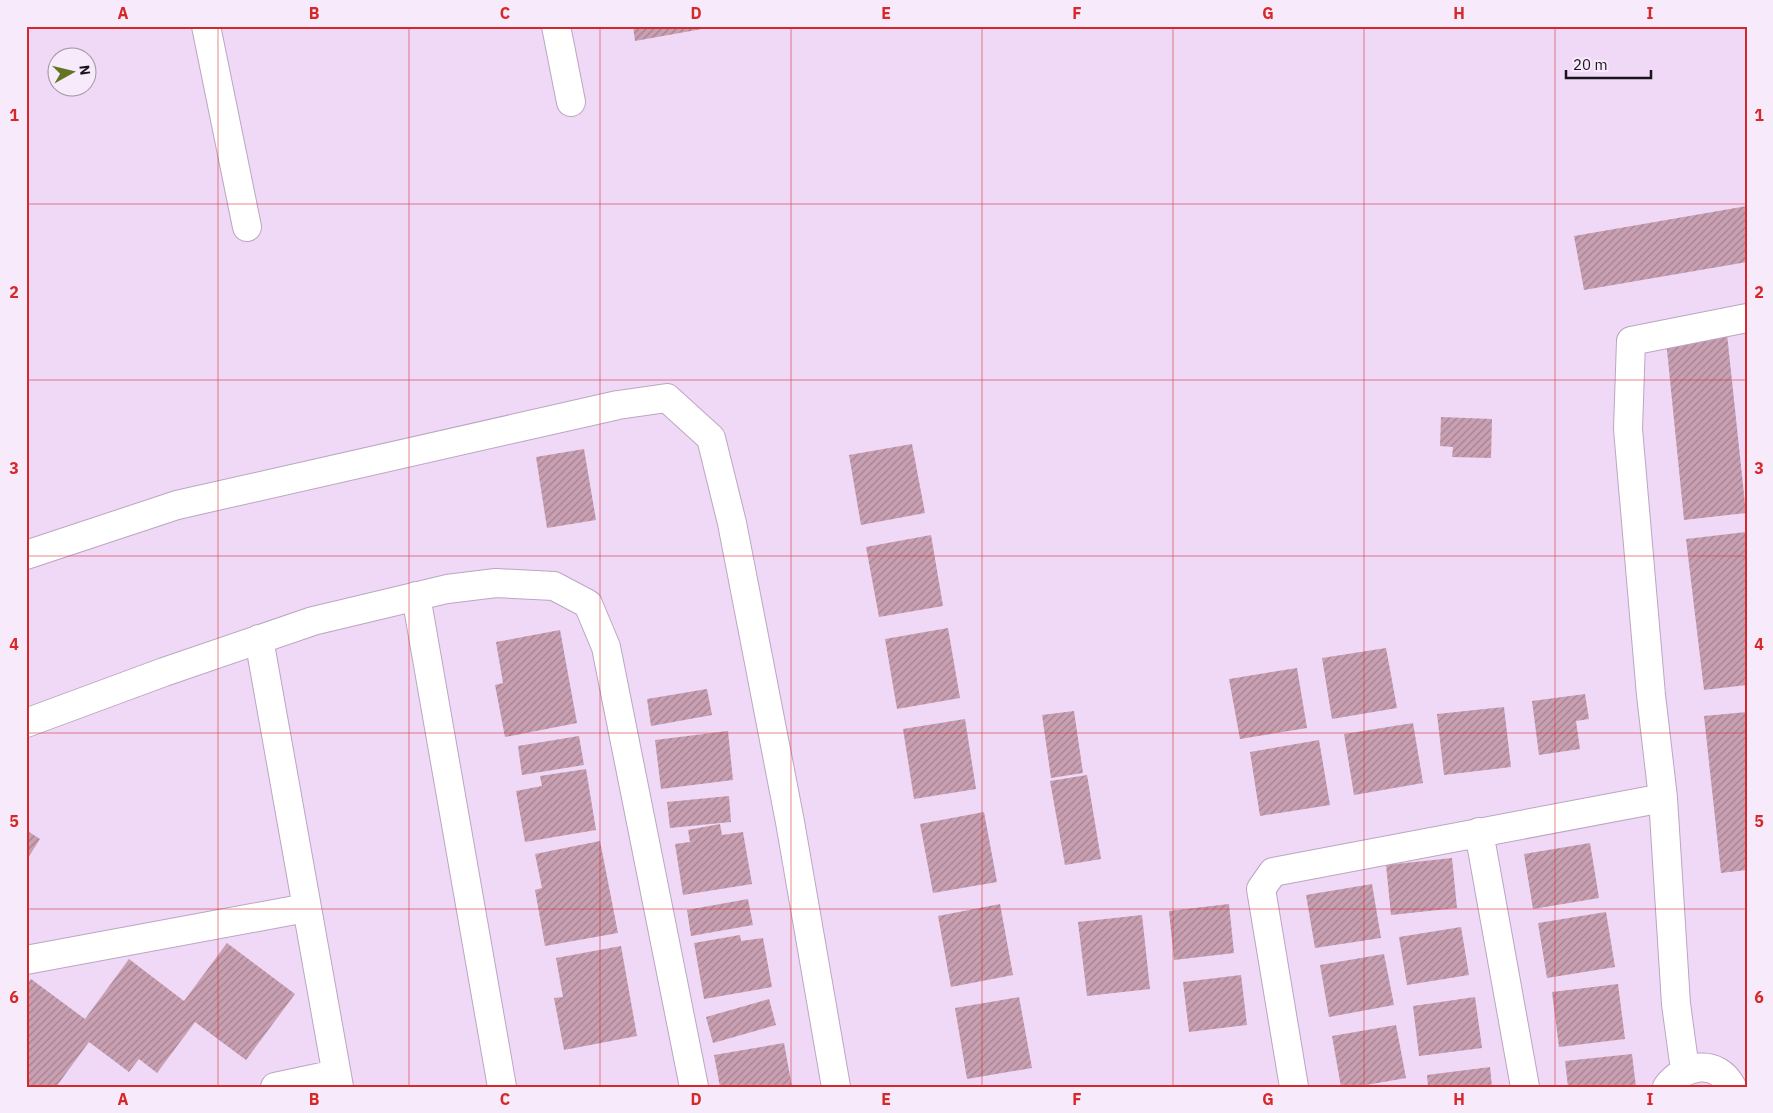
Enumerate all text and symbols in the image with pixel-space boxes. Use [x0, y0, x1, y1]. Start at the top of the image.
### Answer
text: A [118, 3, 129, 23]
text: B [309, 3, 320, 23]
text: C [500, 3, 510, 23]
text: D [690, 3, 702, 23]
text: E [881, 3, 891, 23]
text: F [1072, 3, 1082, 23]
text: G [1262, 3, 1274, 23]
text: H [1453, 3, 1465, 23]
text: I [1647, 3, 1654, 23]
north arrow [48, 48, 98, 98]
scale bar [1566, 48, 1650, 80]
text: 20 m [1573, 55, 1608, 74]
text: N [75, 64, 94, 76]
text: 1 [9, 105, 19, 125]
text: 1 [1754, 105, 1764, 125]
text: 2 [9, 282, 19, 302]
text: 2 [1754, 282, 1764, 302]
text: 3 [9, 458, 19, 478]
text: 3 [1754, 458, 1764, 478]
text: 4 [9, 634, 19, 654]
text: 4 [1754, 634, 1764, 654]
text: 5 [9, 811, 19, 831]
text: 5 [1754, 811, 1764, 831]
text: 6 [9, 987, 19, 1007]
text: 6 [1754, 987, 1764, 1007]
text: A [118, 1089, 129, 1109]
text: B [309, 1089, 320, 1109]
text: C [500, 1089, 510, 1109]
text: D [690, 1089, 702, 1109]
text: E [881, 1089, 891, 1109]
text: F [1072, 1089, 1082, 1109]
text: G [1262, 1089, 1274, 1109]
text: H [1453, 1089, 1465, 1109]
text: I [1647, 1089, 1654, 1109]

